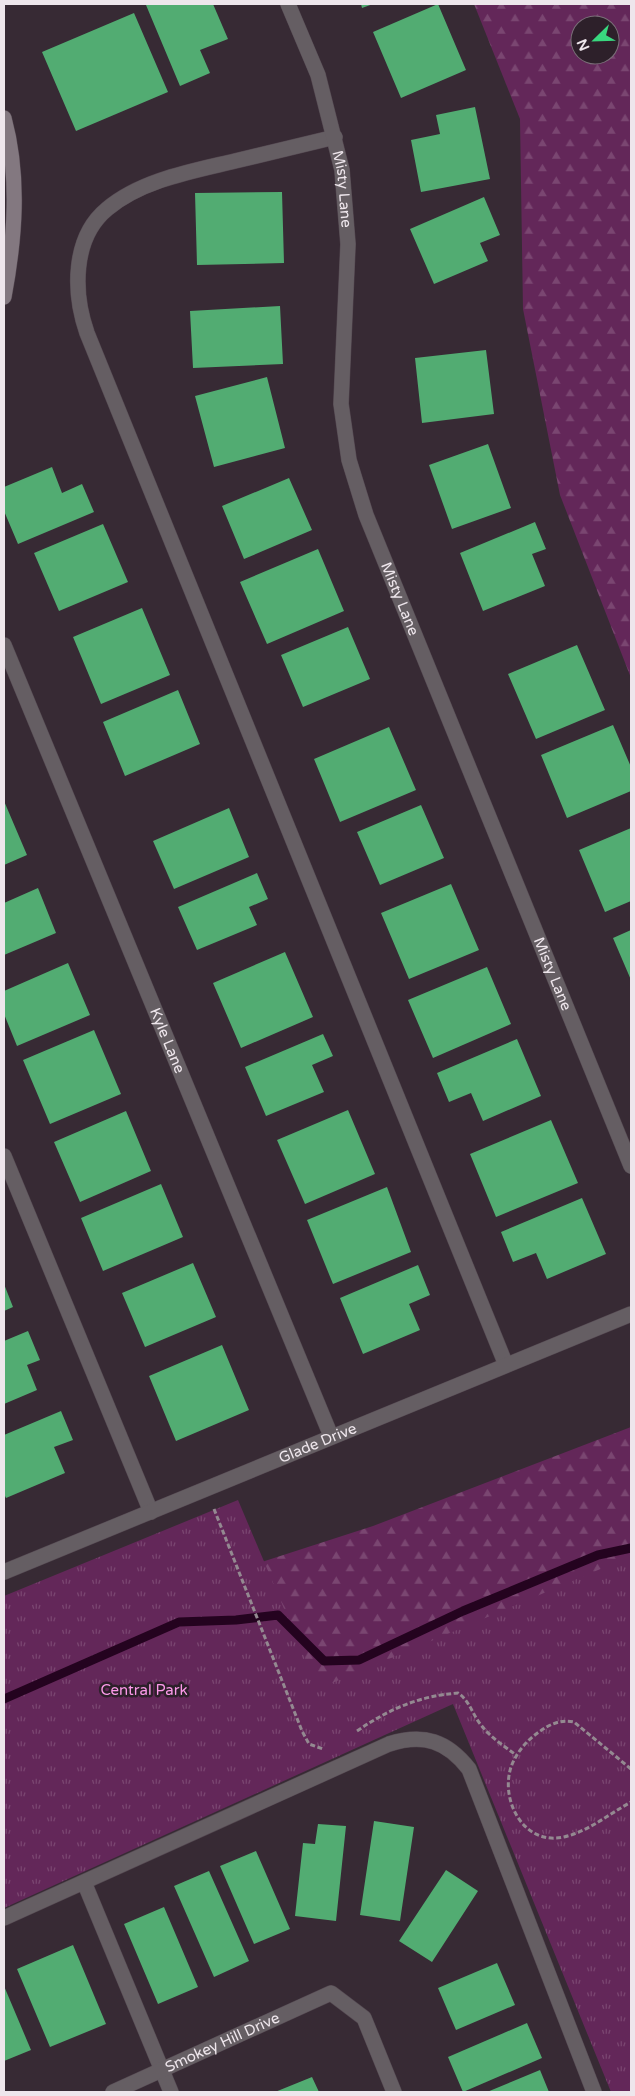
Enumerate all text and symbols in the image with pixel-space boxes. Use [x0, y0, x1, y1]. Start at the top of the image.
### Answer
north arrow [570, 15, 620, 65]
text: N [573, 36, 594, 53]
street label: Misty Lane [328, 149, 356, 228]
street label: Misty Lane [377, 559, 423, 638]
street label: Misty Lane [530, 935, 576, 1013]
street label: Kyle Lane [146, 1005, 189, 1076]
street label: Glade Drive [276, 1419, 359, 1467]
park label: Central Park [100, 1681, 188, 1699]
street label: Smokey Hill Drive [162, 2009, 282, 2076]

